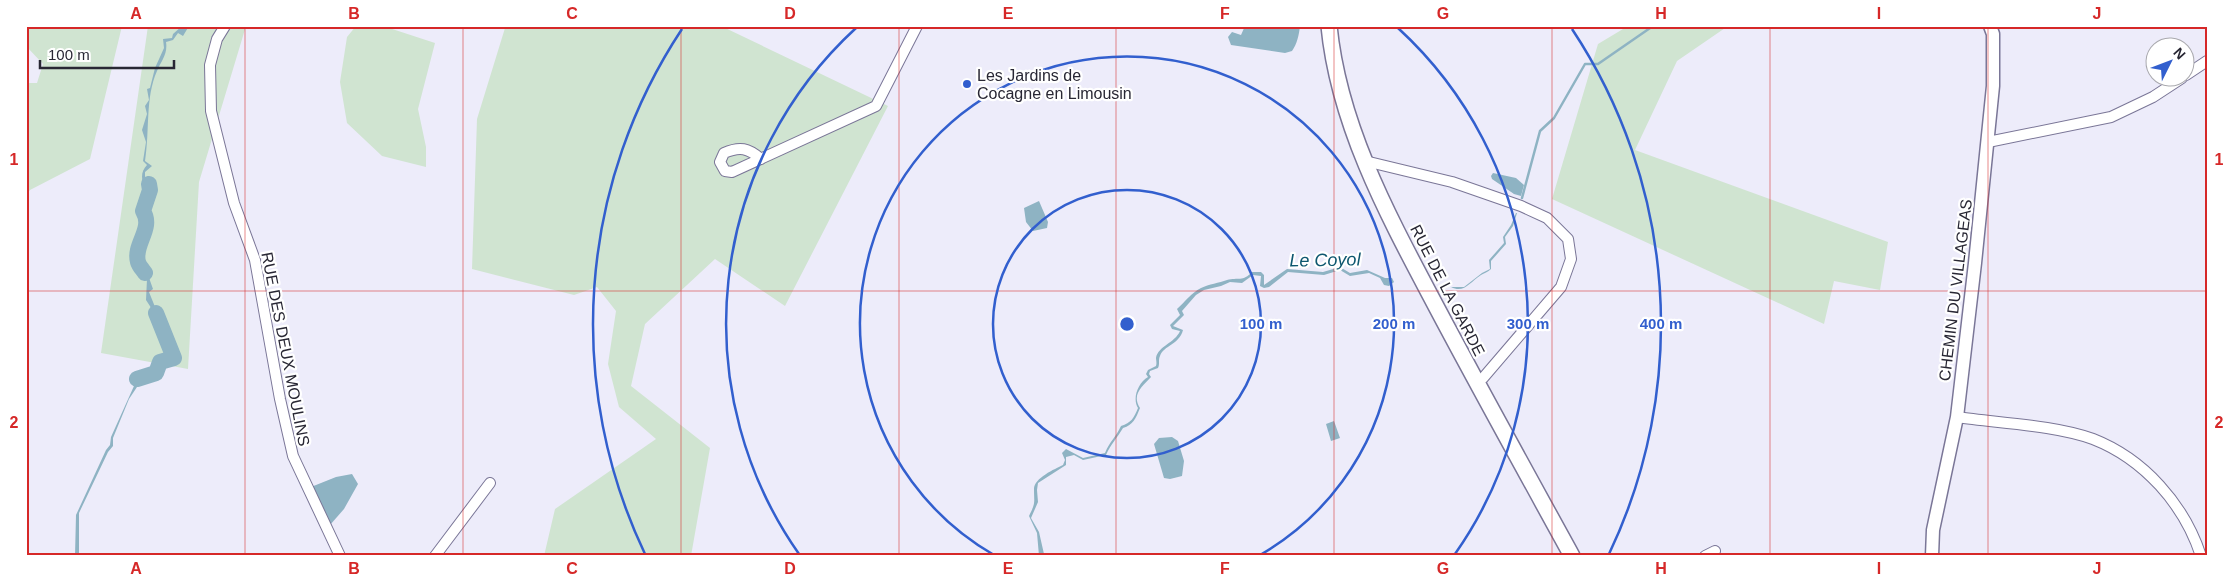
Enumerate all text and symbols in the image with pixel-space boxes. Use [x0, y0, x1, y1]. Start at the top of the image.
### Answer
text: A [130, 5, 142, 22]
text: B [348, 5, 360, 22]
text: C [566, 5, 578, 22]
text: D [784, 5, 796, 22]
text: E [1003, 5, 1014, 22]
text: F [1220, 5, 1230, 22]
text: G [1437, 5, 1449, 22]
text: H [1655, 5, 1667, 22]
text: I [1877, 5, 1881, 22]
text: J [2093, 5, 2101, 22]
scale bar [40, 38, 174, 70]
north arrow [2146, 38, 2196, 88]
text: N [2170, 44, 2189, 62]
text: 100 m [48, 46, 90, 63]
place label: Les Jardins de Cocagne en Limousin [977, 67, 1132, 102]
marker: Les Jardins de Cocagne en Limousin [961, 78, 973, 90]
text: 1 [10, 151, 19, 168]
text: 1 [2215, 151, 2224, 168]
street label: CHEMIN DU VILLAGEAS [1936, 198, 1975, 382]
street label: RUE DE LA GARDE [1407, 222, 1488, 359]
water label: Le Coyol [1289, 249, 1362, 271]
street label: RUE DES DEUX MOULINS [258, 251, 313, 448]
centre of rings [1118, 315, 1136, 333]
text: 100 m [1240, 315, 1282, 332]
text: 200 m [1373, 315, 1415, 332]
text: 300 m [1507, 315, 1549, 332]
text: 400 m [1640, 315, 1682, 332]
text: 2 [10, 414, 19, 431]
text: 2 [2215, 414, 2224, 431]
text: A [130, 560, 142, 577]
text: B [348, 560, 360, 577]
text: C [566, 560, 578, 577]
text: D [784, 560, 796, 577]
text: E [1003, 560, 1014, 577]
text: F [1220, 560, 1230, 577]
text: G [1437, 560, 1449, 577]
text: H [1655, 560, 1667, 577]
text: I [1877, 560, 1881, 577]
text: J [2093, 560, 2101, 577]

